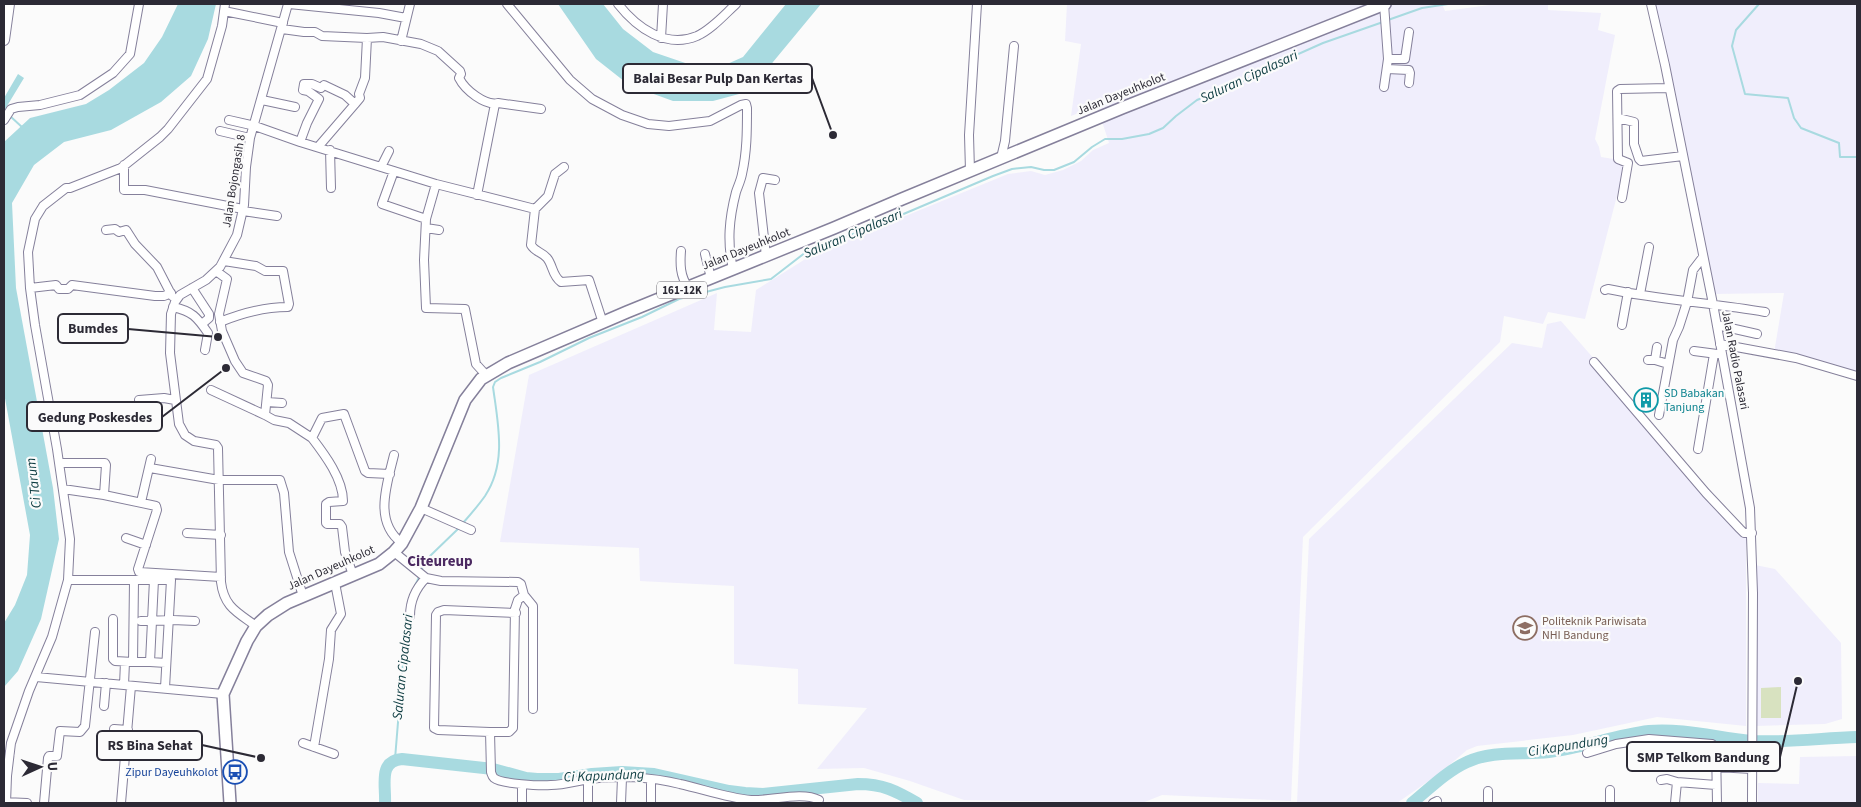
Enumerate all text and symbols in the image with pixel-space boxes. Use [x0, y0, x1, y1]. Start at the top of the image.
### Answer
water label: Saluran Cipalasari [1197, 45, 1302, 108]
callout: Balai Besar Pulp Dan Kertas [623, 64, 812, 93]
text: Balai Besar Pulp Dan Kertas [633, 69, 803, 89]
street label: Jalan Dayeuhkolot [1074, 69, 1168, 119]
street label: Jalan Bojongasih 8 [218, 133, 250, 229]
water label: Saluran Cipalasari [800, 204, 906, 264]
street label: Jalan Dayeuhkolot [699, 224, 793, 274]
road number: 161-12K [657, 282, 707, 298]
street label: Jalan Radio Palasari [1717, 309, 1753, 411]
callout: Bumdes [58, 314, 128, 343]
text: Bumdes [68, 319, 118, 339]
place label: SD Babakan Tanjung [1664, 385, 1724, 416]
building icon: SD Babakan Tanjung [1633, 387, 1659, 413]
callout: Gedung Poskesdes [27, 402, 162, 431]
text: Gedung Poskesdes [38, 408, 152, 428]
water label: Ci Tarum [21, 457, 47, 509]
street label: Jalan Dayeuhkolot [285, 541, 377, 595]
district label: Citeureup [407, 551, 473, 572]
water label: Saluran Cipalasari [388, 613, 419, 721]
place label: Politeknik Pariwisata NHI Bandung [1542, 613, 1646, 644]
school or university icon: Politeknik Pariwisata NHI Bandung [1512, 615, 1538, 641]
water label: Ci Kapundung [1527, 730, 1609, 762]
callout: RS Bina Sehat [97, 731, 202, 760]
text: RS Bina Sehat [107, 736, 193, 756]
north arrow [15, 742, 65, 792]
callout: SMP Telkom Bandung [1627, 742, 1780, 771]
text: SMP Telkom Bandung [1637, 748, 1770, 768]
bus stop icon: Zipur Dayeuhkolot [222, 759, 248, 785]
text: U [42, 761, 62, 772]
place label: Zipur Dayeuhkolot [125, 764, 218, 781]
water label: Ci Kapundung [563, 765, 645, 787]

